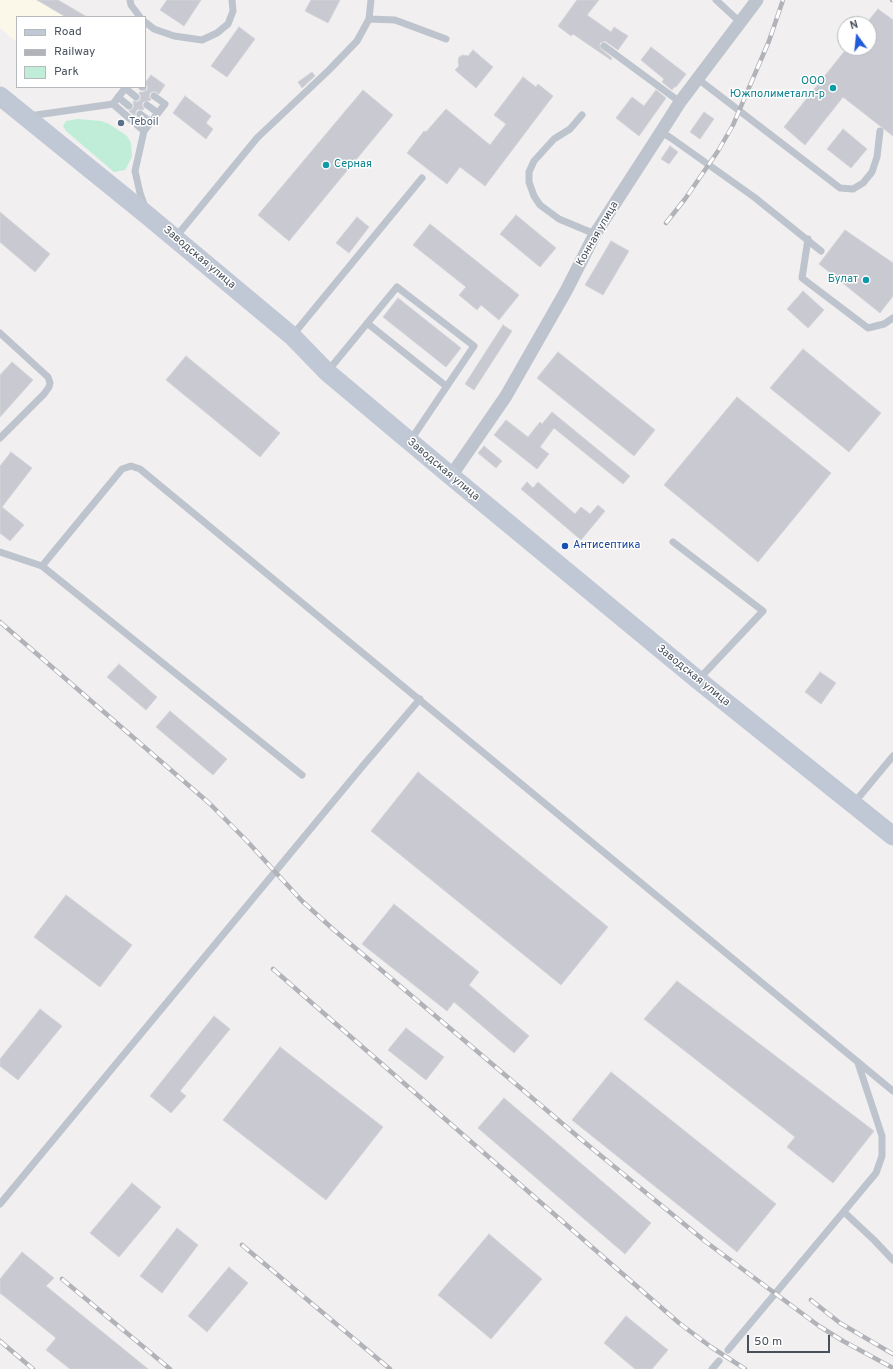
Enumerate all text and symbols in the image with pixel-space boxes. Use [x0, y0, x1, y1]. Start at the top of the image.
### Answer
legend [16, 16, 146, 88]
north arrow [837, 16, 877, 56]
text: N [849, 18, 860, 33]
text: Road [54, 24, 82, 40]
text: Railway [54, 44, 95, 60]
text: Park [54, 64, 79, 80]
place label: ООО Южполиметалл-р [730, 75, 825, 101]
marker: ООО Южполиметалл-р [828, 83, 838, 93]
place label: Teboil [129, 116, 159, 130]
marker: Teboil [116, 118, 126, 128]
place label: Серная [334, 158, 372, 172]
marker: Серная [321, 160, 331, 170]
street label: Конная улица [574, 199, 622, 269]
street label: Заводская улица [160, 224, 238, 292]
place label: Булат [828, 273, 858, 287]
marker: Булат [861, 275, 871, 285]
street label: Заводская улица [404, 436, 482, 504]
place label: Антисептика [573, 539, 640, 553]
marker: Антисептика [560, 541, 570, 551]
street label: Заводская улица [654, 642, 732, 710]
scale bar [749, 1327, 832, 1353]
text: 50 m [754, 1334, 782, 1350]

